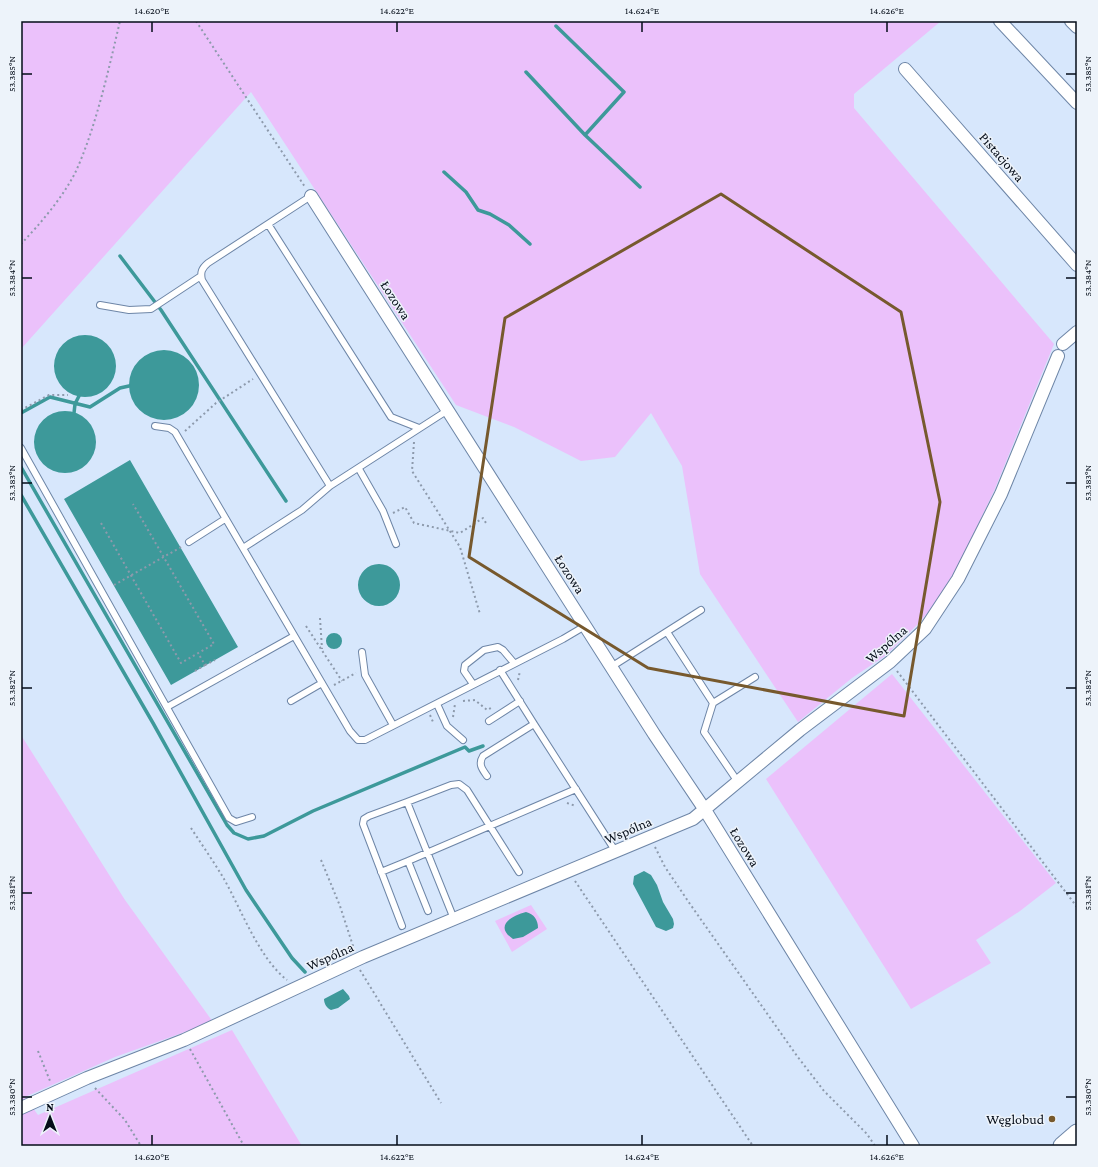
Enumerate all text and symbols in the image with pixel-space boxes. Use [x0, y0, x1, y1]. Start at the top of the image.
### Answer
text: 14.620°E [135, 5, 170, 16]
text: 14.622°E [380, 5, 414, 16]
text: 14.624°E [625, 5, 660, 16]
text: 14.626°E [870, 5, 905, 16]
text: 53.385°N [6, 55, 17, 92]
text: 53.385°N [1082, 55, 1093, 92]
street label: Pistacjowa [975, 129, 1028, 186]
text: 53.384°N [6, 259, 17, 296]
text: 53.384°N [1082, 259, 1093, 296]
street label: Łozowa [377, 277, 415, 323]
text: 53.383°N [6, 464, 17, 501]
text: 53.383°N [1082, 464, 1093, 501]
street label: Łozowa [551, 551, 589, 597]
street label: Wspólna [862, 621, 910, 666]
text: 53.382°N [6, 669, 17, 706]
text: 53.382°N [1082, 669, 1093, 706]
street label: Wspólna [602, 813, 654, 847]
street label: Łozowa [727, 824, 764, 870]
text: 53.381°N [6, 875, 17, 910]
text: 53.381°N [1082, 875, 1093, 910]
street label: Wspólna [304, 938, 356, 973]
text: 53.380°N [6, 1078, 17, 1116]
text: 53.380°N [1082, 1078, 1093, 1116]
north arrow [30, 1097, 70, 1137]
text: N [46, 1101, 54, 1113]
place label: Węglobud [986, 1111, 1045, 1127]
marker: Węglobud [1047, 1114, 1057, 1124]
text: 14.620°E [135, 1151, 170, 1162]
text: 14.622°E [380, 1151, 414, 1162]
text: 14.624°E [625, 1151, 660, 1162]
text: 14.626°E [870, 1151, 905, 1162]

